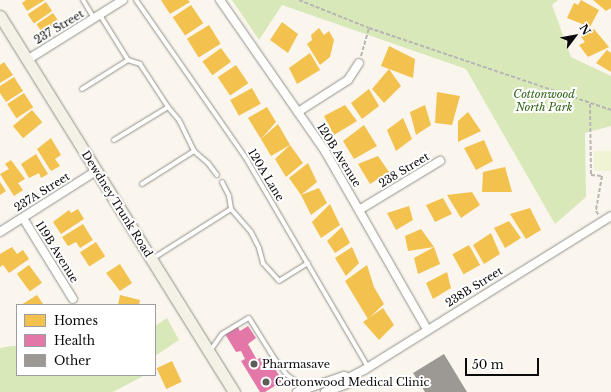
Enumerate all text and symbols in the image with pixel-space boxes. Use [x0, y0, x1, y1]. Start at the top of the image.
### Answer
street label: 237 Street [32, 7, 86, 47]
north arrow [555, 16, 595, 56]
text: N [576, 22, 594, 38]
park label: Cottonwood North Park [513, 88, 575, 114]
street label: 120B Avenue [314, 121, 364, 189]
street label: 120A Lane [245, 146, 287, 204]
street label: Dewdney Trunk Road [79, 148, 155, 260]
street label: 238 Street [376, 150, 432, 190]
street label: 237A Street [12, 170, 72, 214]
street label: 119B Avenue [33, 219, 81, 285]
street label: 238B Street [443, 264, 505, 310]
legend [16, 304, 156, 376]
text: Homes [54, 313, 98, 328]
text: Health [54, 333, 95, 348]
scale bar [467, 350, 541, 376]
text: Other [54, 353, 91, 368]
place label: Pharmasave [262, 357, 330, 371]
text: 50 m [472, 357, 504, 372]
marker: Pharmasave [249, 359, 259, 369]
place label: Cottonwood Medical Clinic [275, 375, 429, 389]
marker: Cottonwood Medical Clinic [260, 376, 272, 388]

